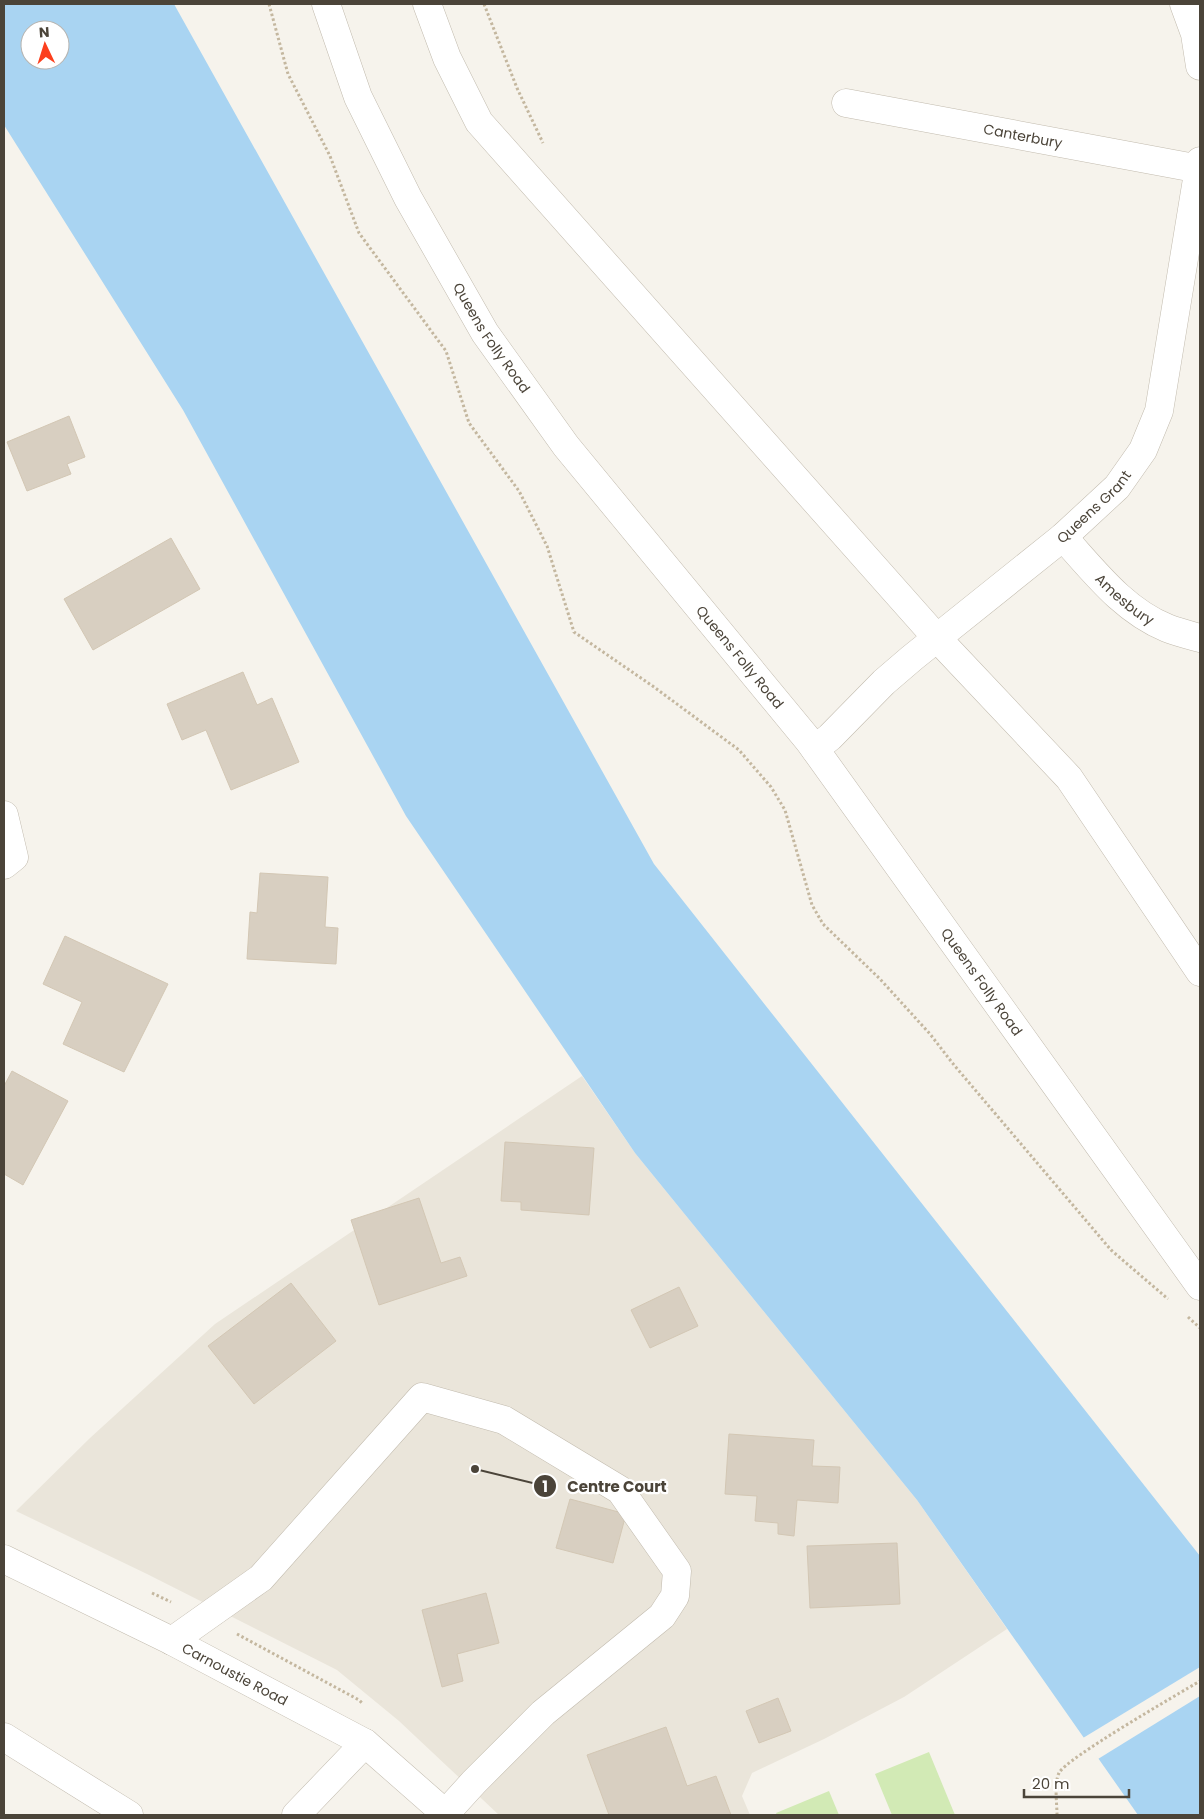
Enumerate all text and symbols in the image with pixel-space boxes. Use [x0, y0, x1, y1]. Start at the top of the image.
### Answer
north arrow [20, 20, 70, 70]
text: N [38, 22, 50, 42]
street label: Canterbury [982, 119, 1064, 153]
street label: Queens Folly Road [448, 279, 535, 397]
street label: Queens Grant [1052, 466, 1136, 548]
street label: Amesbury [1091, 569, 1158, 630]
street label: Queens Folly Road [691, 601, 788, 713]
street label: Queens Folly Road [936, 924, 1027, 1040]
callout: Centre Court [532, 1471, 677, 1501]
text: 1 [542, 1476, 548, 1497]
text: Centre Court [567, 1476, 667, 1497]
street label: Carnoustie Road [178, 1638, 291, 1710]
scale bar [1024, 1766, 1129, 1798]
text: 20 m [1032, 1773, 1070, 1794]

